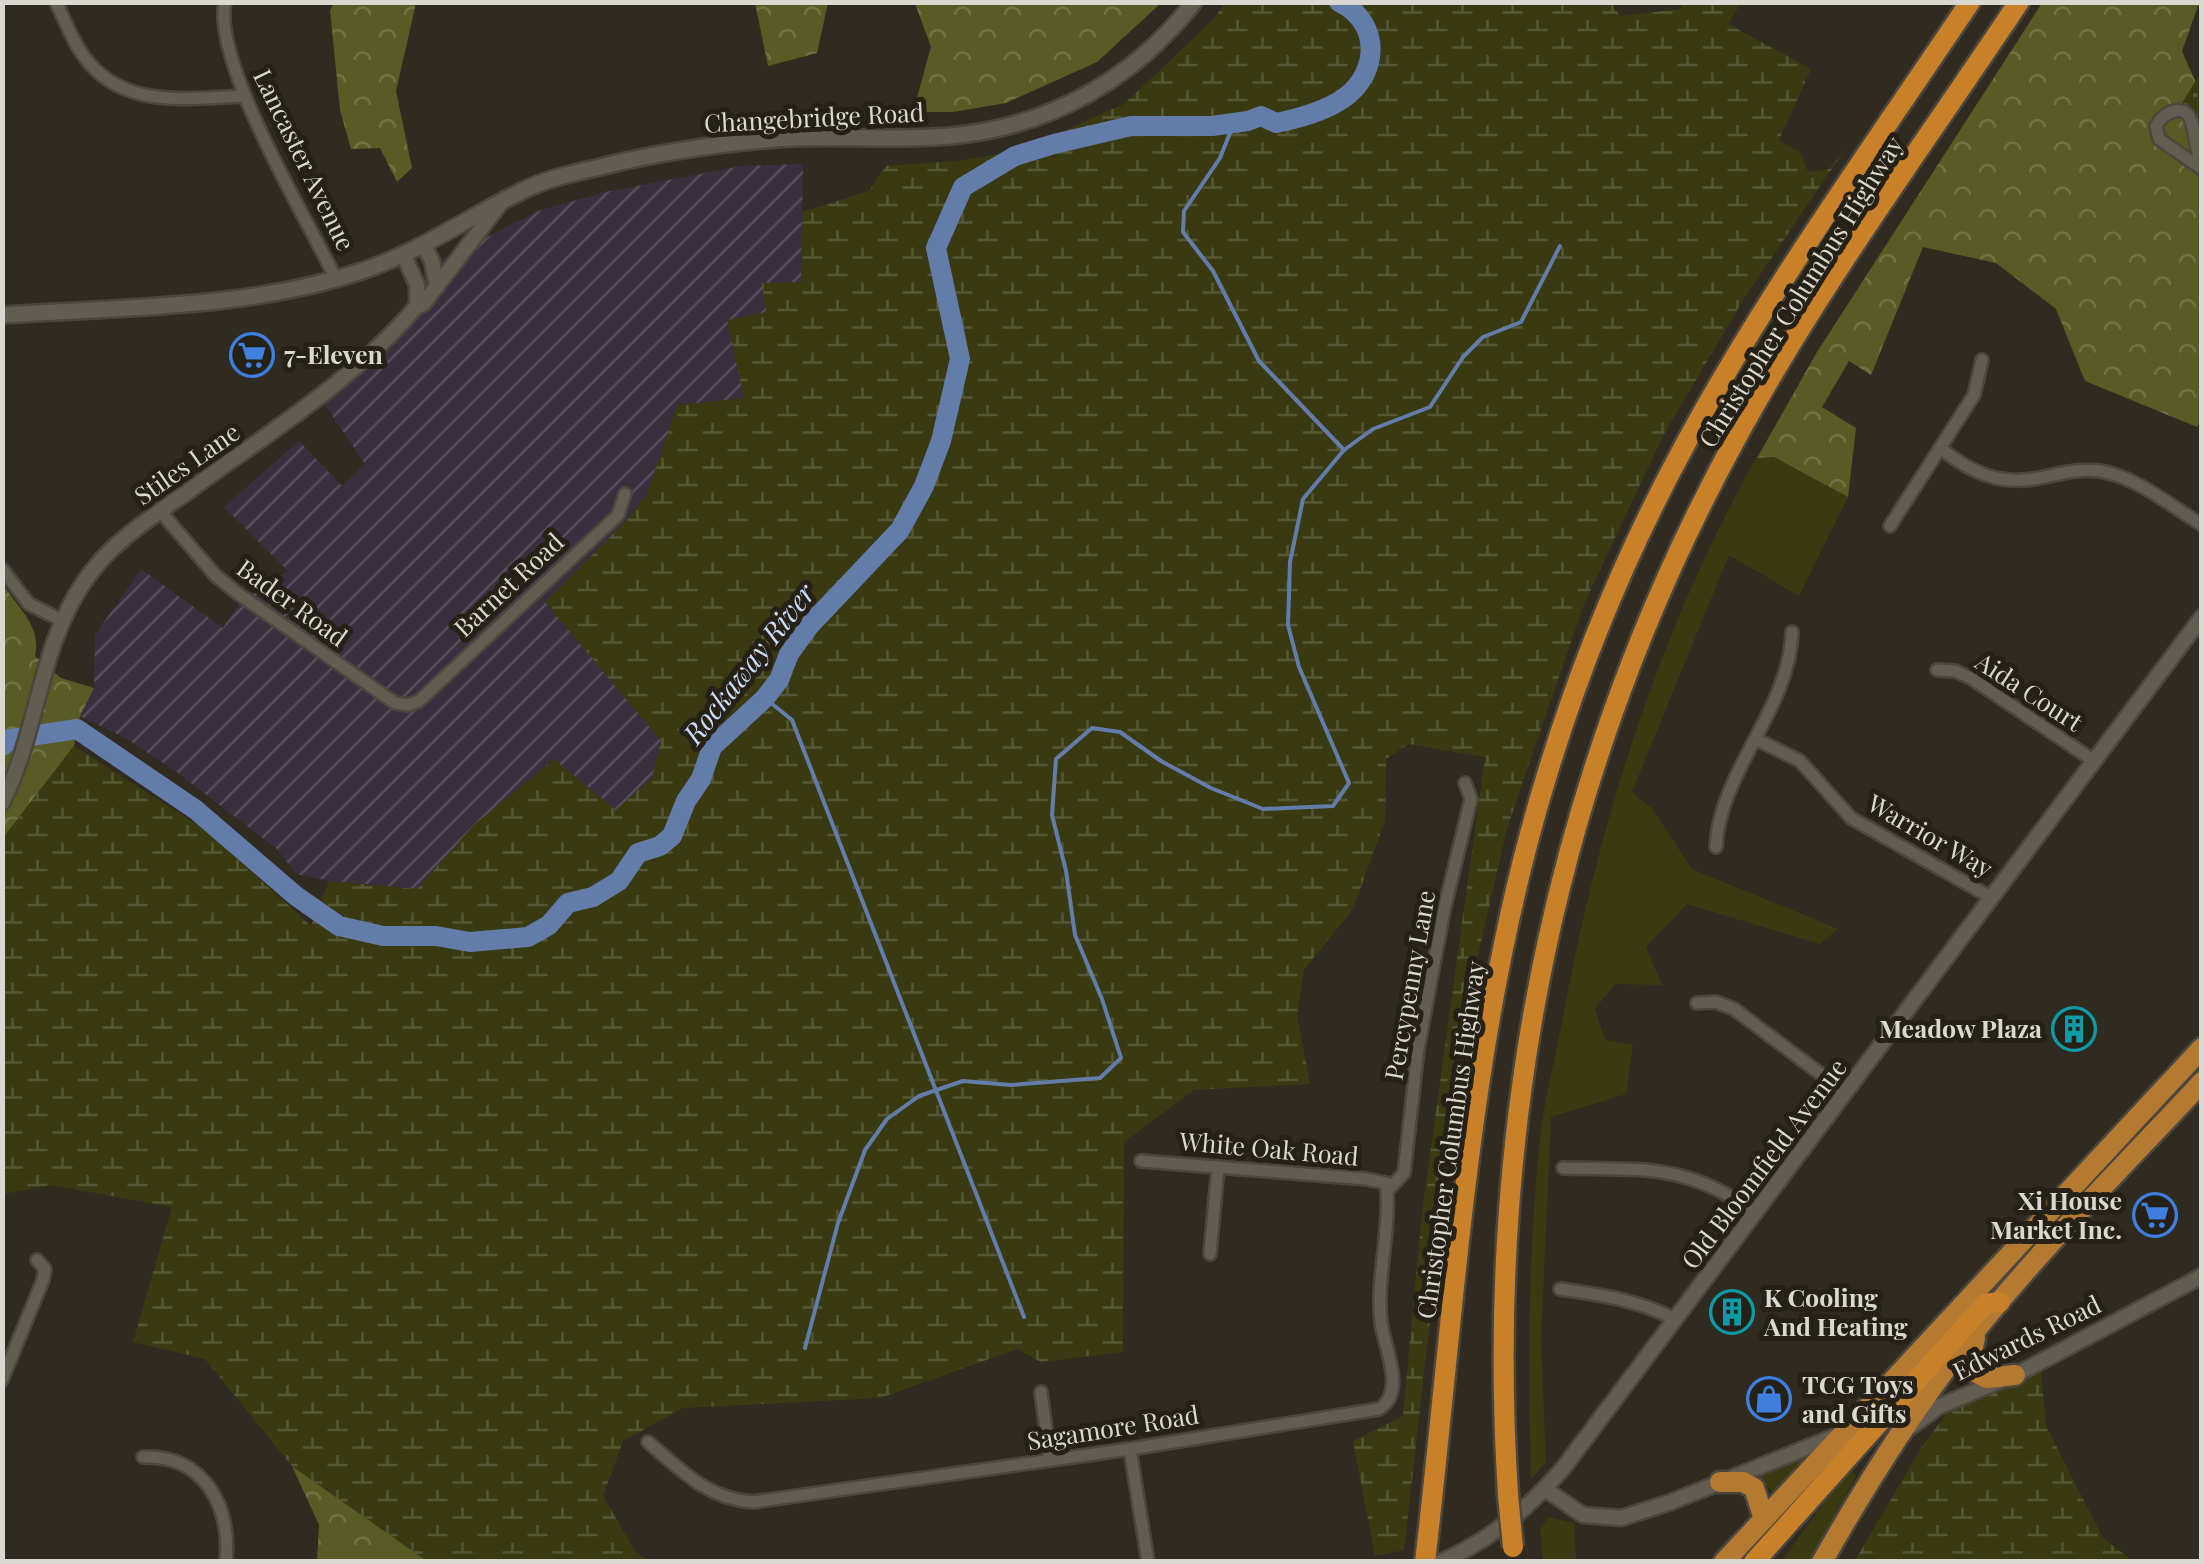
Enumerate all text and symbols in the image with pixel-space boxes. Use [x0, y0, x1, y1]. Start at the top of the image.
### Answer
street label: Lancaster Avenue [247, 63, 364, 255]
street label: Changebridge Road [703, 94, 925, 139]
street label: Christopher Columbus Highway [1690, 129, 1910, 453]
supermarket icon: 7-Eleven [229, 332, 275, 378]
place label: 7-Eleven [284, 337, 383, 370]
street label: Stiles Lane [127, 414, 245, 511]
street label: Barnet Road [446, 525, 570, 643]
street label: Bader Road [231, 551, 355, 653]
water label: Rockaway River [673, 575, 823, 752]
street label: Aida Court [1969, 643, 2091, 738]
street label: Warrior Way [1861, 785, 2000, 884]
street label: Percypenny Lane [1376, 887, 1441, 1082]
street label: Christopher Columbus Highway [1408, 958, 1491, 1321]
building icon: Meadow Plaza [2051, 1006, 2097, 1052]
place label: Meadow Plaza [1879, 1011, 2042, 1044]
street label: Old Bloomfield Avenue [1673, 1051, 1853, 1275]
street label: White Oak Road [1177, 1123, 1360, 1172]
place label: Xi House Market Inc. [1990, 1183, 2122, 1245]
supermarket icon: Xi House Market Inc. [2132, 1192, 2178, 1238]
place label: K Cooling And Heating [1763, 1280, 1908, 1342]
street label: Edwards Road [1947, 1287, 2106, 1387]
building icon: K Cooling And Heating [1709, 1289, 1755, 1335]
place label: TCG Toys and Gifts [1802, 1367, 1914, 1429]
shop icon: TCG Toys and Gifts [1746, 1376, 1792, 1422]
street label: Sagamore Road [1024, 1397, 1201, 1456]

